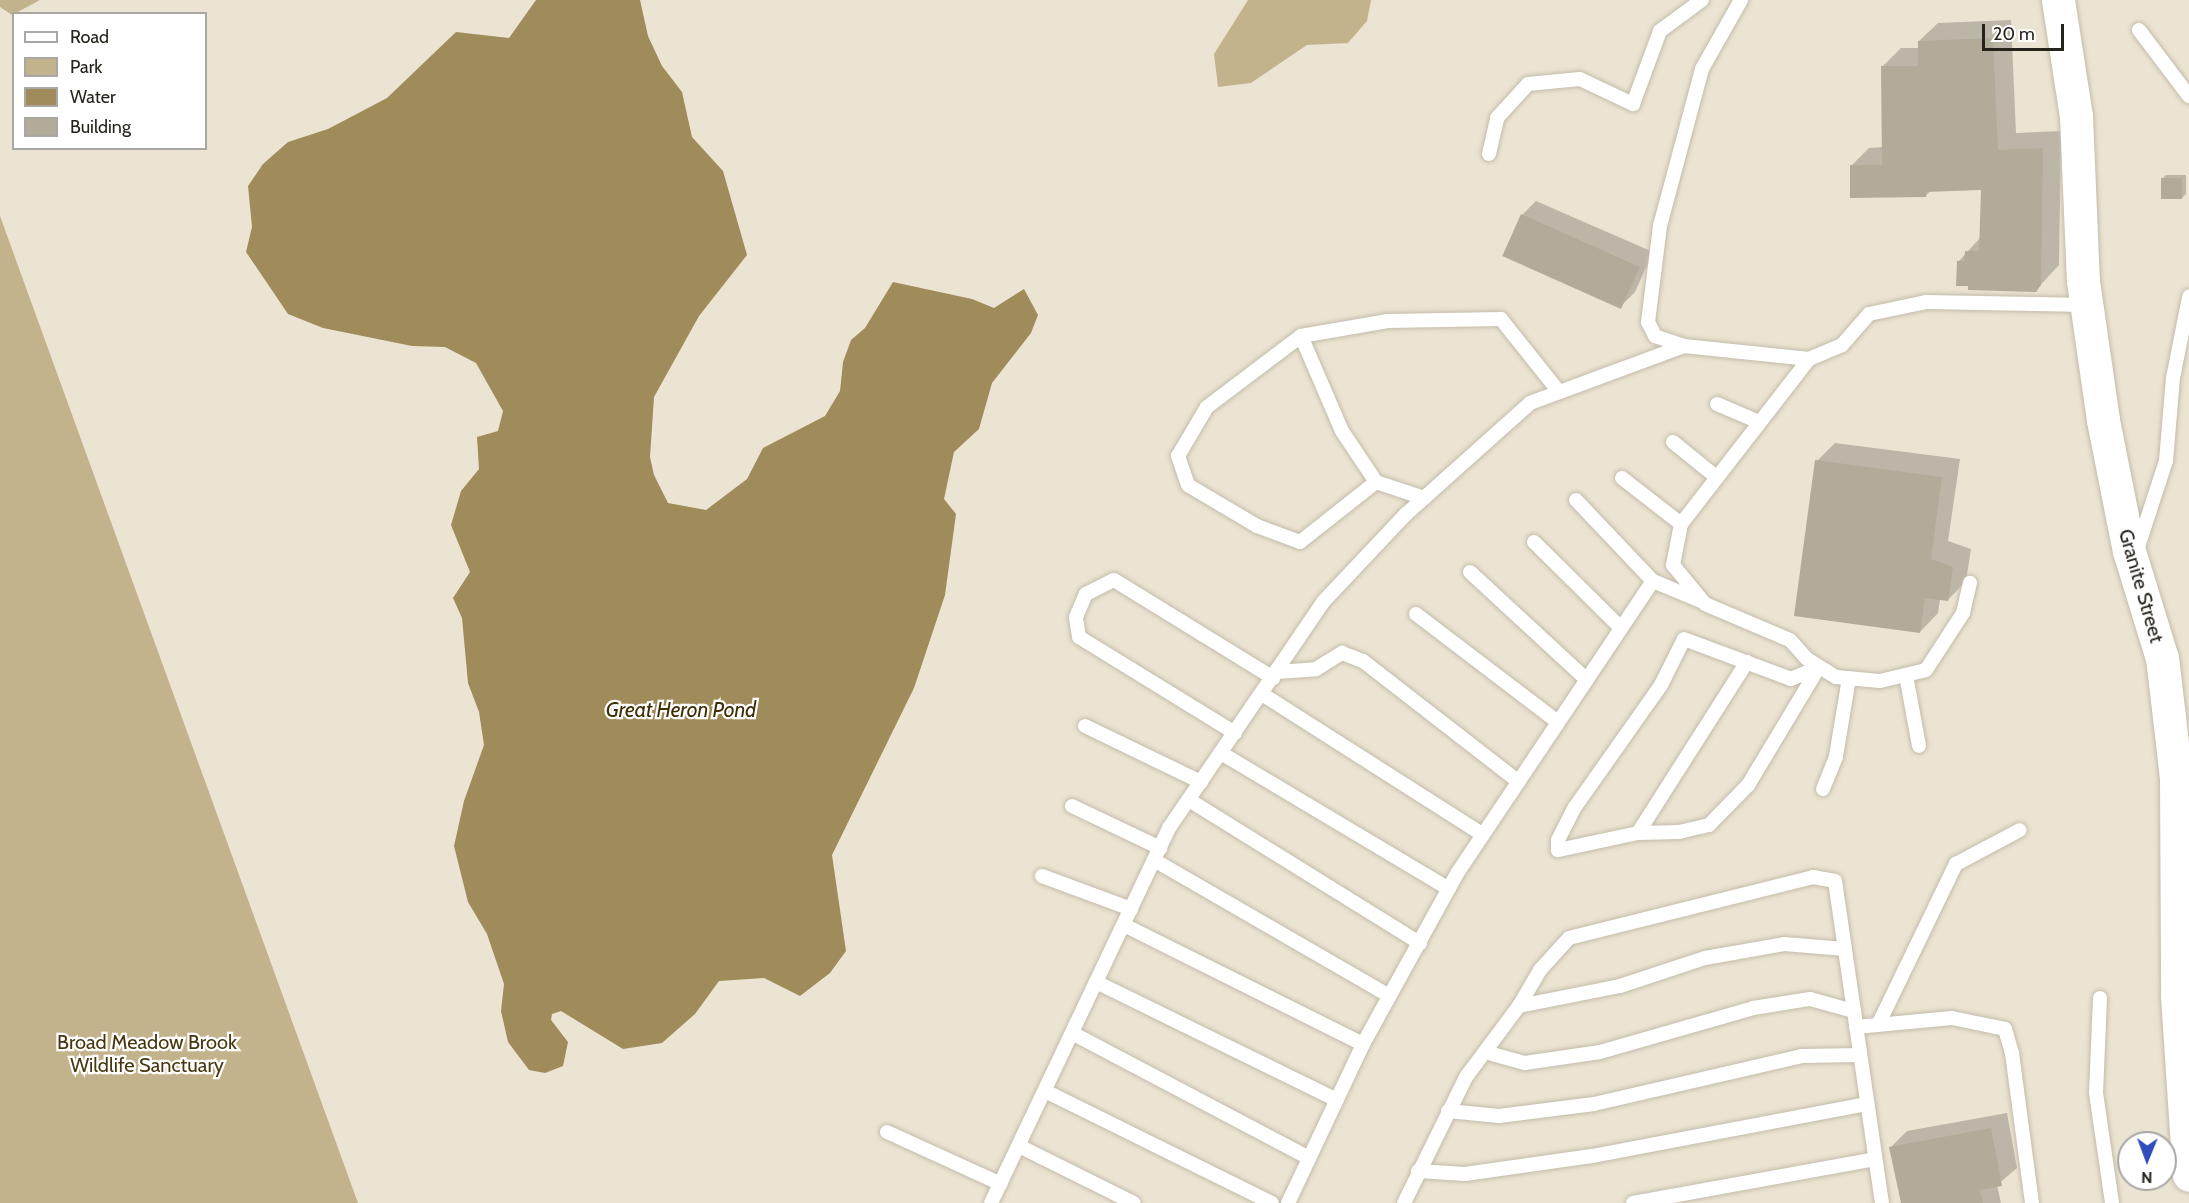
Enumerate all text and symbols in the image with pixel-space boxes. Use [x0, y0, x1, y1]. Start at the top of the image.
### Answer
legend [12, 12, 207, 150]
scale bar [1985, 12, 2068, 50]
text: 20 m [1993, 23, 2035, 45]
text: Road [70, 26, 109, 48]
text: Park [70, 56, 102, 78]
text: Water [70, 86, 116, 108]
text: Building [70, 116, 131, 138]
street label: Granite Street [2113, 526, 2169, 646]
water label: Great Heron Pond [606, 697, 756, 723]
park label: Broad Meadow Brook Wildlife Sanctuary [57, 1030, 237, 1077]
north arrow [2117, 1131, 2177, 1191]
text: N [2141, 1168, 2153, 1187]

